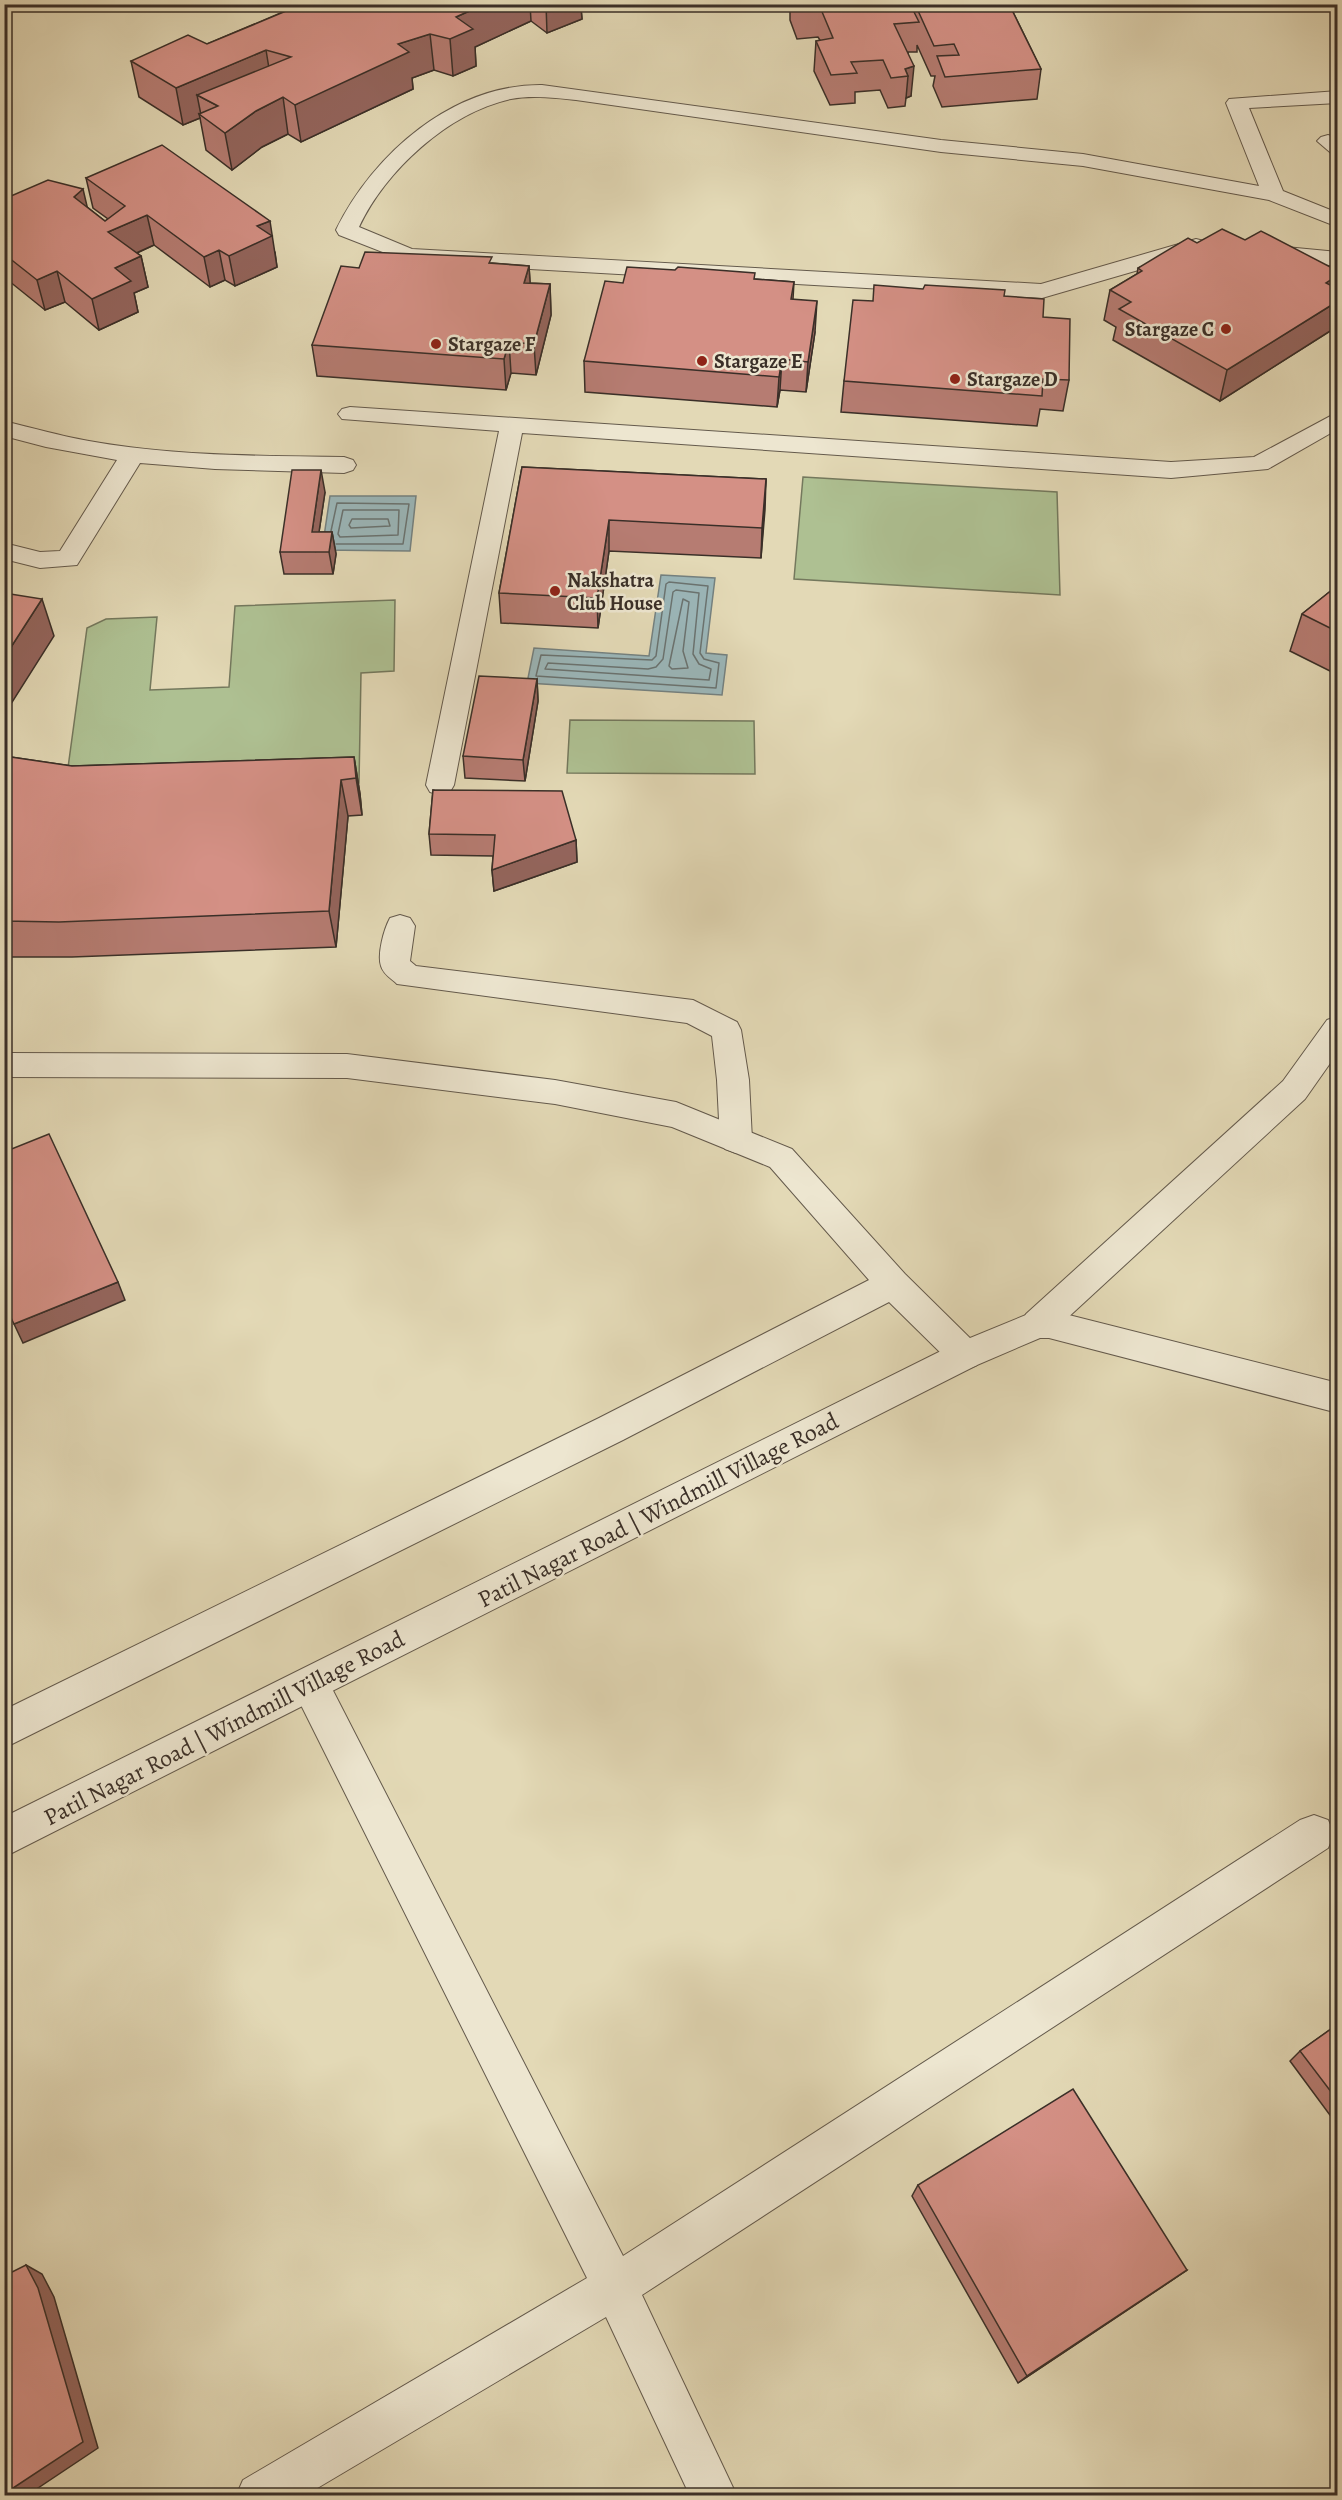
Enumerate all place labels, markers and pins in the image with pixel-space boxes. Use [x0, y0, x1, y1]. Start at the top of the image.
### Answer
place label: Stargaze C [1125, 316, 1214, 343]
marker: Stargaze C [1219, 322, 1233, 336]
place label: Stargaze F [448, 331, 536, 358]
marker: Stargaze F [429, 337, 443, 351]
place label: Stargaze E [714, 348, 803, 375]
marker: Stargaze E [695, 354, 709, 368]
place label: Stargaze D [967, 366, 1058, 393]
marker: Stargaze D [948, 372, 962, 386]
place label: Nakshatra Club House [567, 567, 663, 617]
marker: Nakshatra Club House [548, 584, 562, 598]

